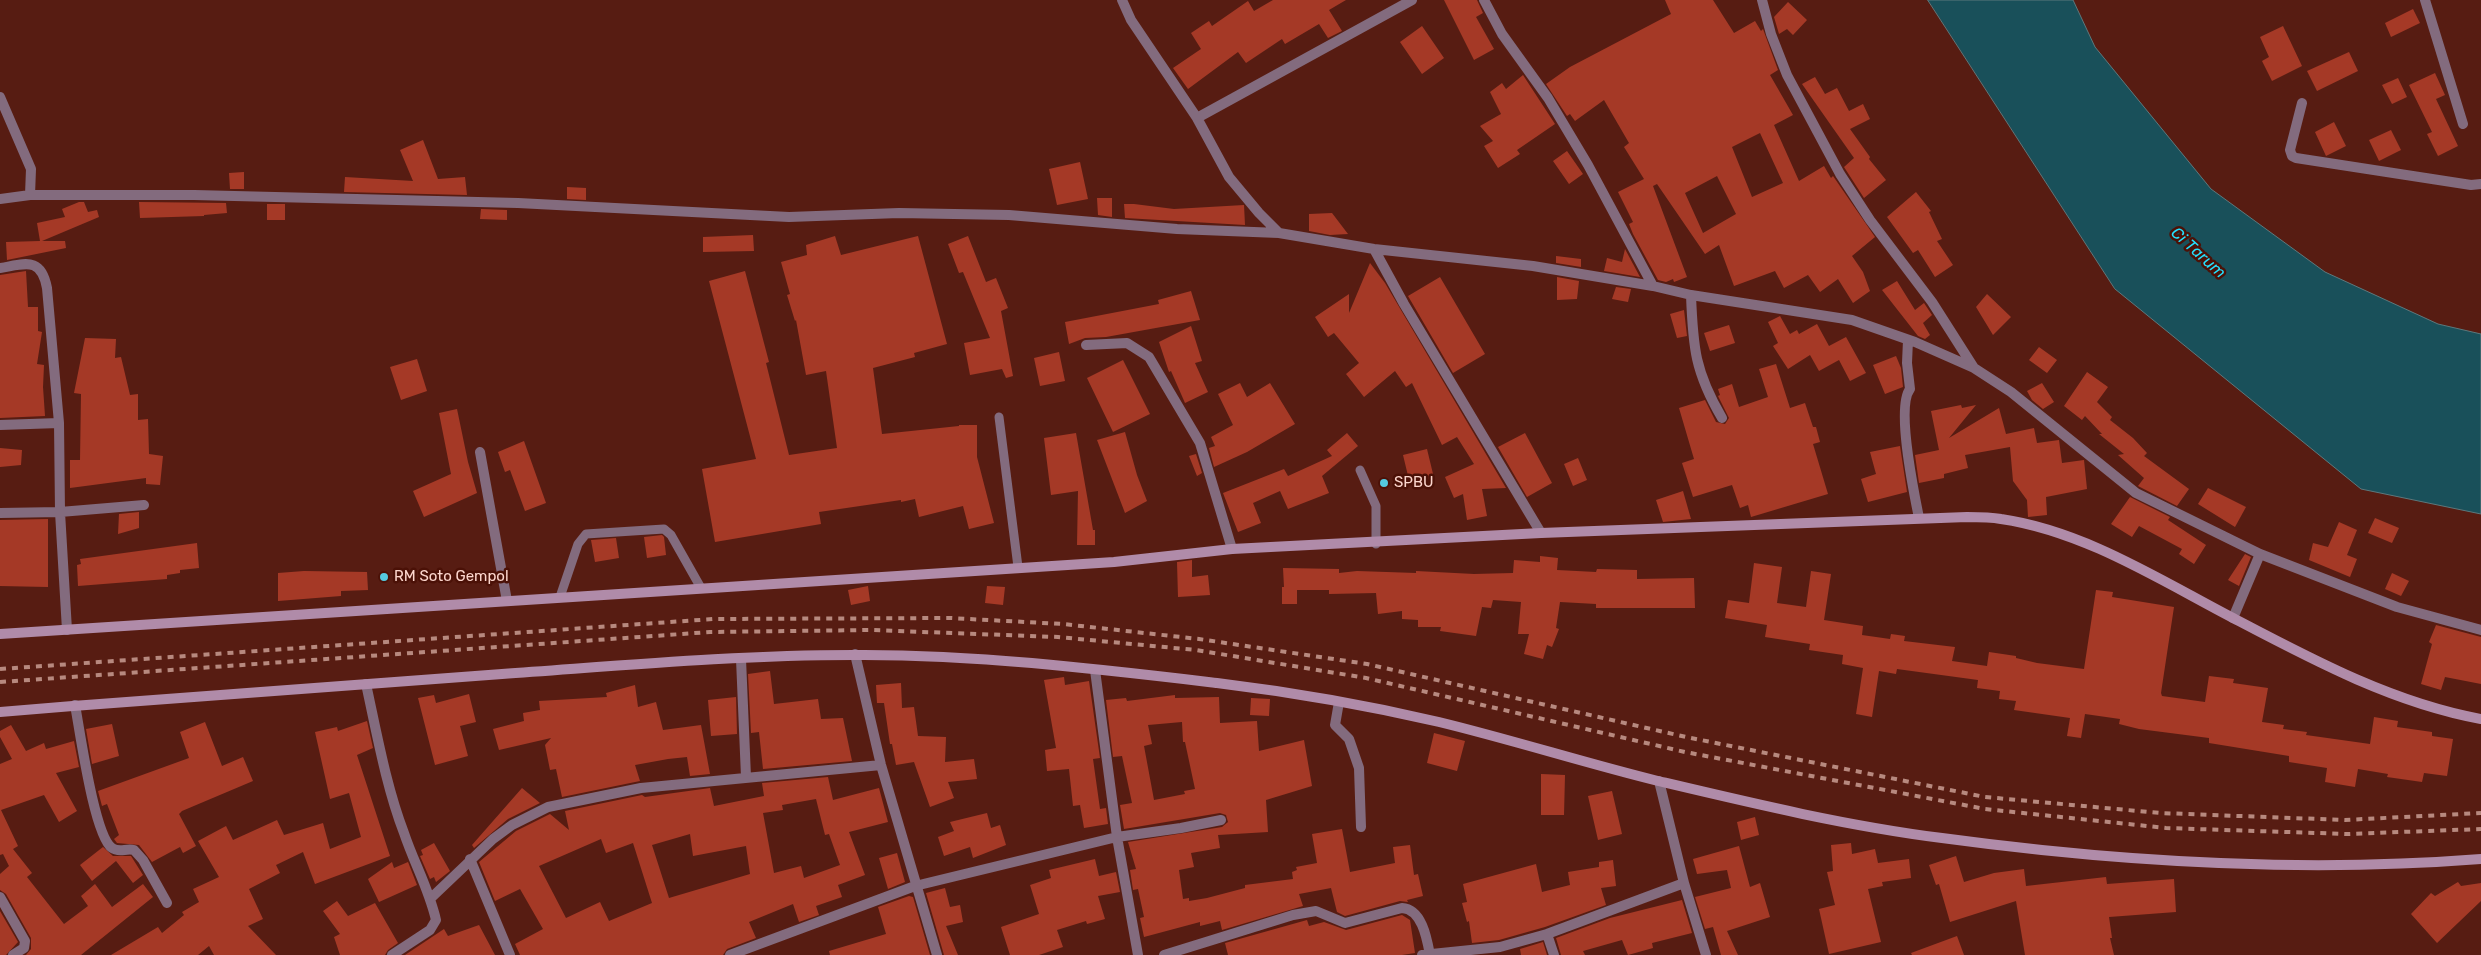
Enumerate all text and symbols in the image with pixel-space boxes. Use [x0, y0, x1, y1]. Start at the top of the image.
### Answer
water label: Ci Tarum [2167, 223, 2229, 283]
place label: SPBU [1394, 474, 1433, 492]
marker: SPBU [1378, 477, 1390, 489]
place label: RM Soto Gempol [394, 568, 509, 586]
marker: RM Soto Gempol [378, 571, 390, 583]

